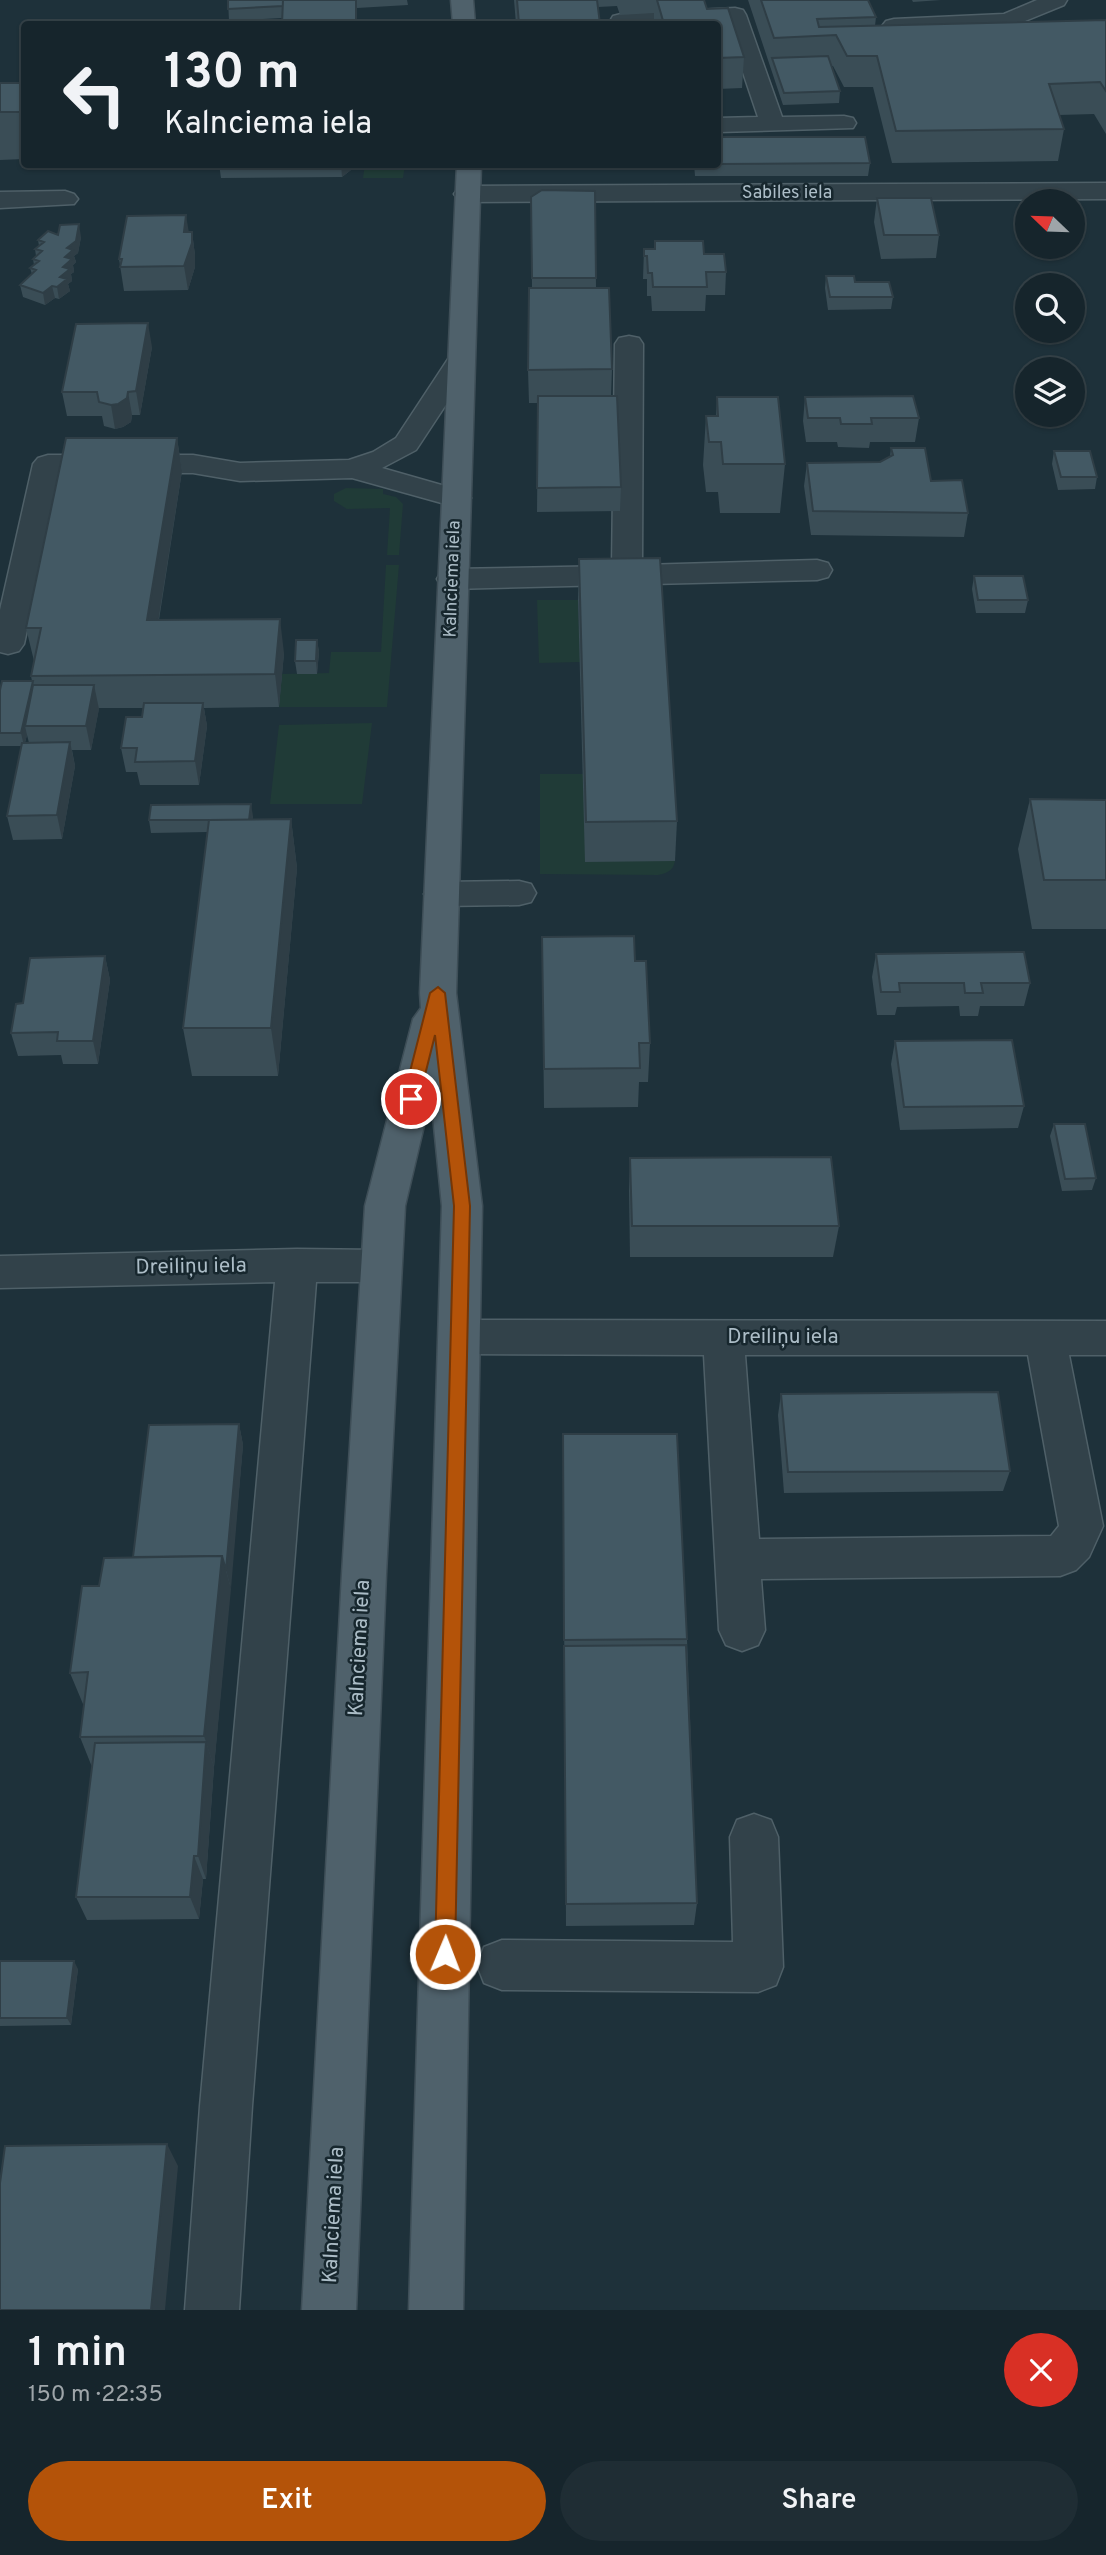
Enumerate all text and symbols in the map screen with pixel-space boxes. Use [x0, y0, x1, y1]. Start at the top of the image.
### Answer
text: 130 m [164, 44, 300, 106]
icon: left [49, 49, 140, 140]
text: Kalnciema iela [164, 105, 372, 145]
street label: Sabiles iela [742, 182, 832, 205]
north arrow [1015, 189, 1085, 259]
map controls [1015, 189, 1085, 427]
button: search [1015, 273, 1085, 343]
button: layers [1015, 357, 1085, 427]
street label: Kalnciema iela [439, 520, 467, 638]
pin [381, 1069, 441, 1129]
icon: arrive [392, 1080, 430, 1118]
street label: Dreiliņu iela [135, 1253, 247, 1281]
street label: Dreiliņu iela [727, 1324, 839, 1351]
street label: Kalnciema iela [343, 1579, 377, 1717]
position arrow [408, 1917, 482, 1991]
street label: Kalnciema iela [317, 2146, 351, 2284]
text: 1 min [28, 2328, 127, 2381]
button: close [1004, 2333, 1078, 2407]
text: 150 m · 22:35 [28, 2381, 163, 2410]
button: Exit [28, 2461, 546, 2541]
button: Share [560, 2461, 1078, 2541]

